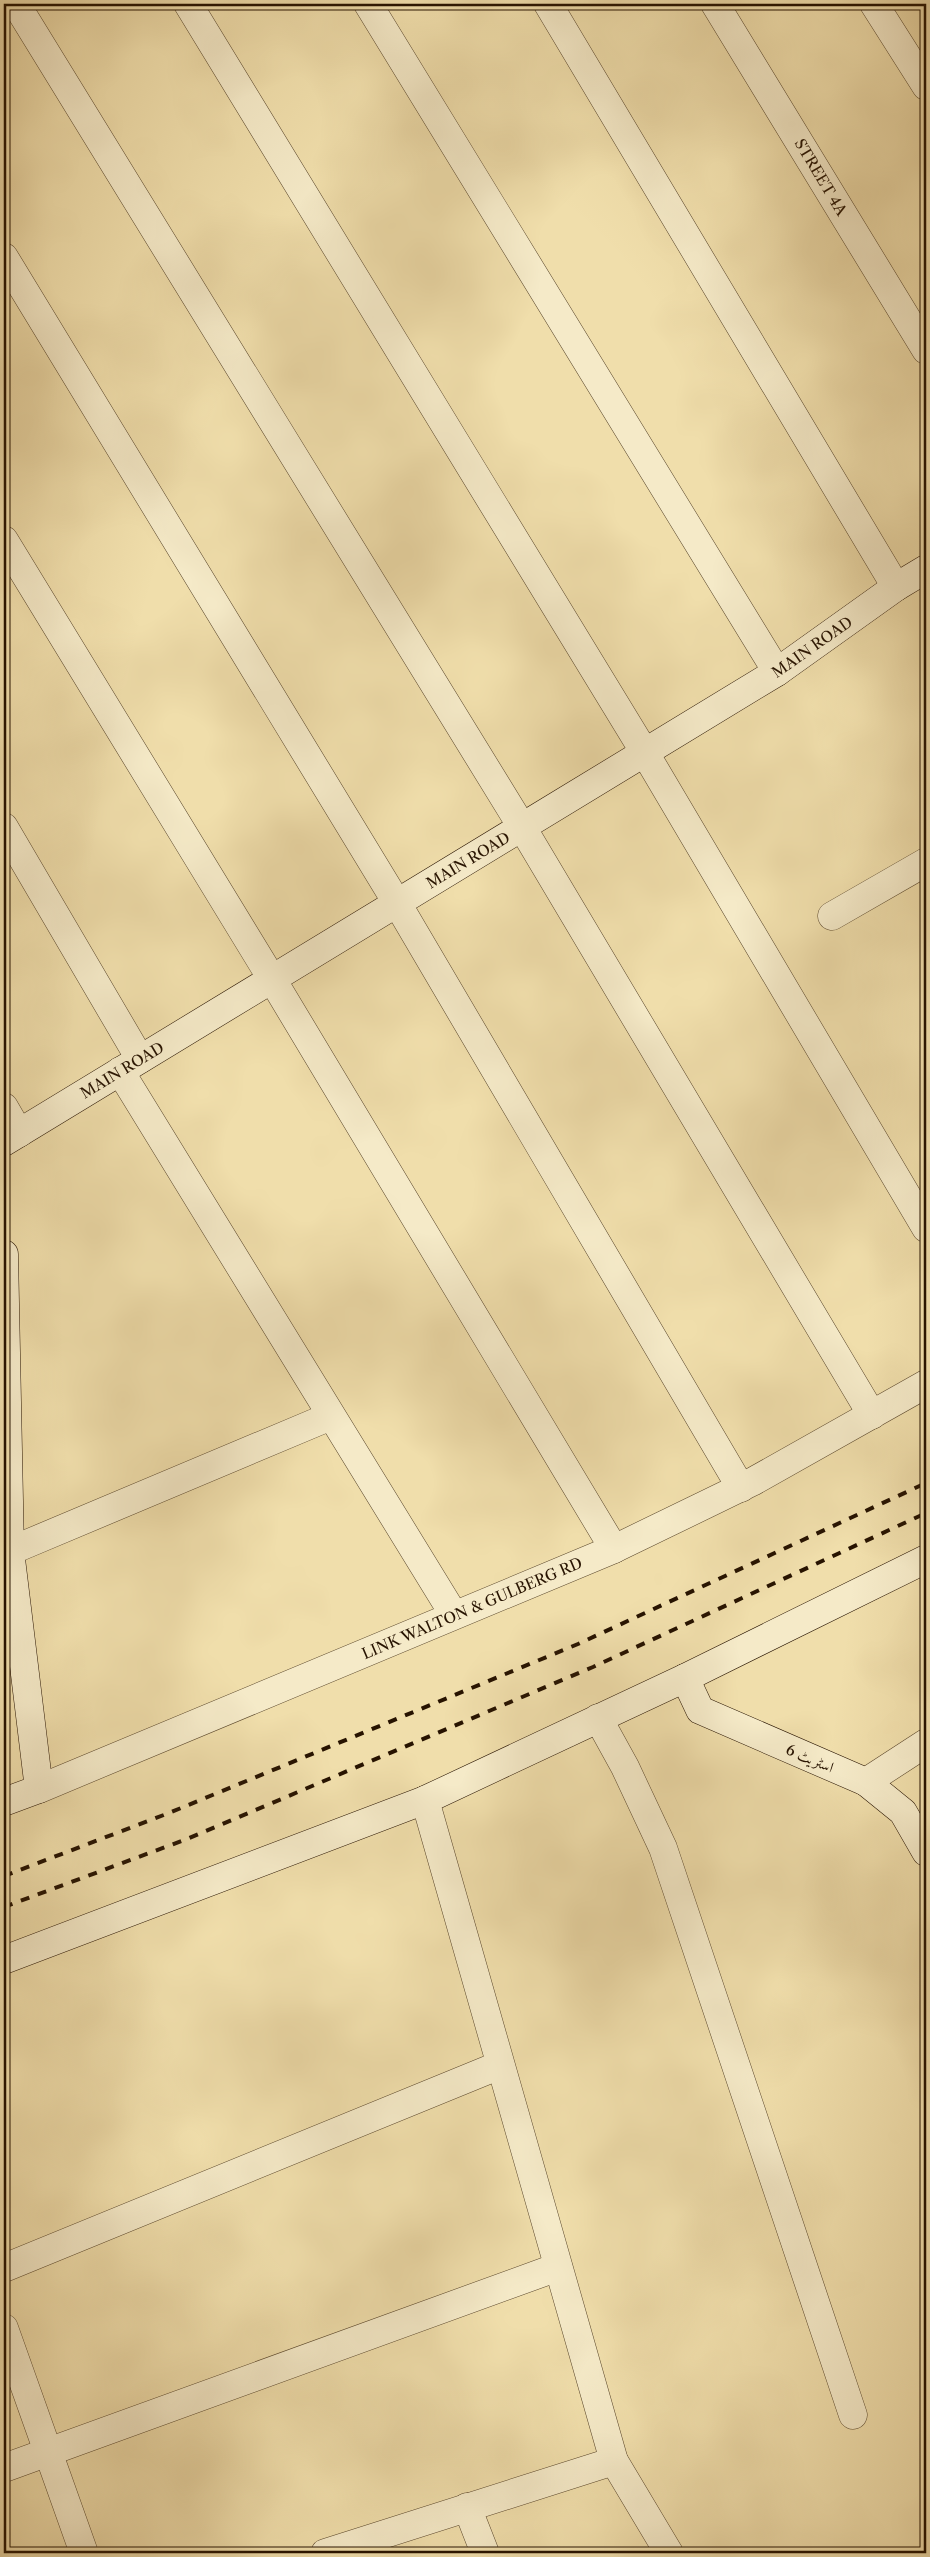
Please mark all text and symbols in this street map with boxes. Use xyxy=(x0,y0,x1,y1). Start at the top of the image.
street label: STREET 4A xyxy=(791,135,852,220)
street label: MAIN ROAD xyxy=(768,612,856,682)
street label: MAIN ROAD xyxy=(423,828,513,892)
street label: MAIN ROAD xyxy=(77,1038,167,1102)
street label: LINK WALTON & GULBERG RD xyxy=(359,1553,585,1663)
street label: اسٹریٹ 6 xyxy=(783,1739,837,1777)

